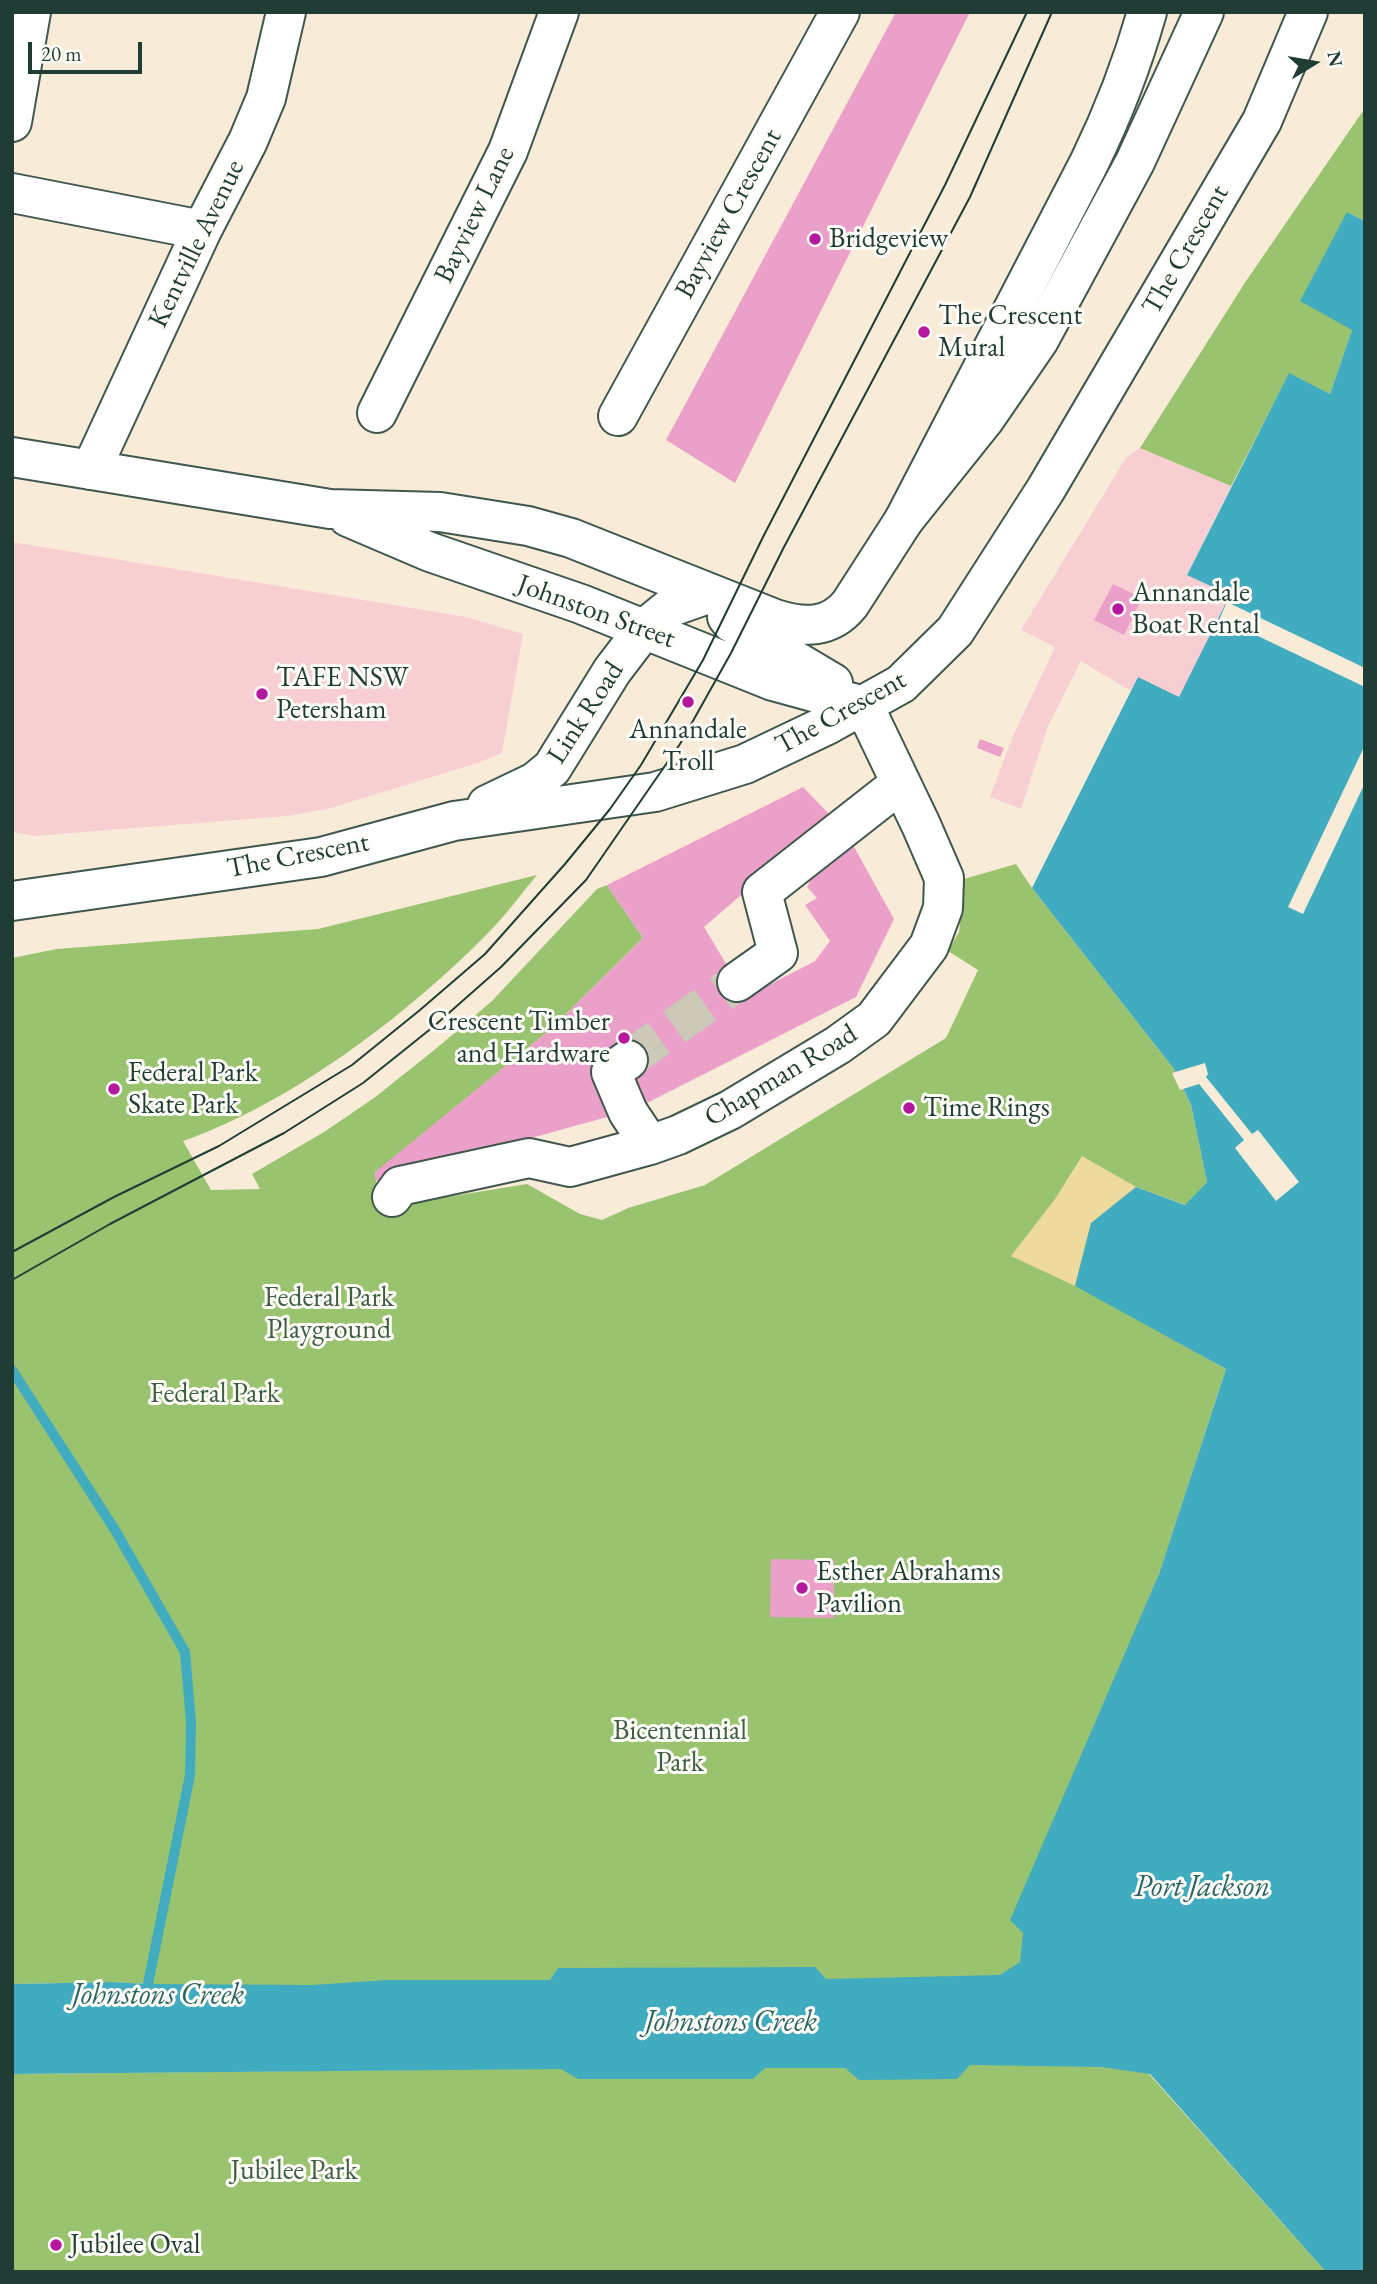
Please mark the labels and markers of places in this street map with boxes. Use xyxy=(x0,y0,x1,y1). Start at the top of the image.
place label: Bridgeview xyxy=(829,222,948,256)
marker: Bridgeview xyxy=(807,231,823,247)
place label: The Crescent Mural xyxy=(938,299,1082,365)
marker: The Crescent Mural xyxy=(916,324,932,340)
place label: Annandale Boat Rental xyxy=(1132,576,1260,642)
marker: Annandale Boat Rental xyxy=(1110,601,1126,617)
place label: TAFE NSW Petersham xyxy=(276,661,408,727)
marker: TAFE NSW Petersham xyxy=(254,686,270,702)
marker: Annandale Troll xyxy=(680,694,696,710)
place label: Annandale Troll xyxy=(629,713,747,779)
place label: Crescent Timber and Hardware xyxy=(428,1005,610,1071)
marker: Crescent Timber and Hardware xyxy=(616,1030,632,1046)
place label: Federal Park Skate Park xyxy=(128,1056,258,1122)
marker: Federal Park Skate Park xyxy=(106,1081,122,1097)
place label: Time Rings xyxy=(923,1091,1050,1125)
marker: Time Rings xyxy=(901,1100,917,1116)
place label: Esther Abrahams Pavilion xyxy=(816,1555,1001,1621)
marker: Esther Abrahams Pavilion xyxy=(794,1580,810,1596)
place label: Jubilee Oval xyxy=(70,2228,201,2262)
marker: Jubilee Oval xyxy=(48,2237,64,2253)

